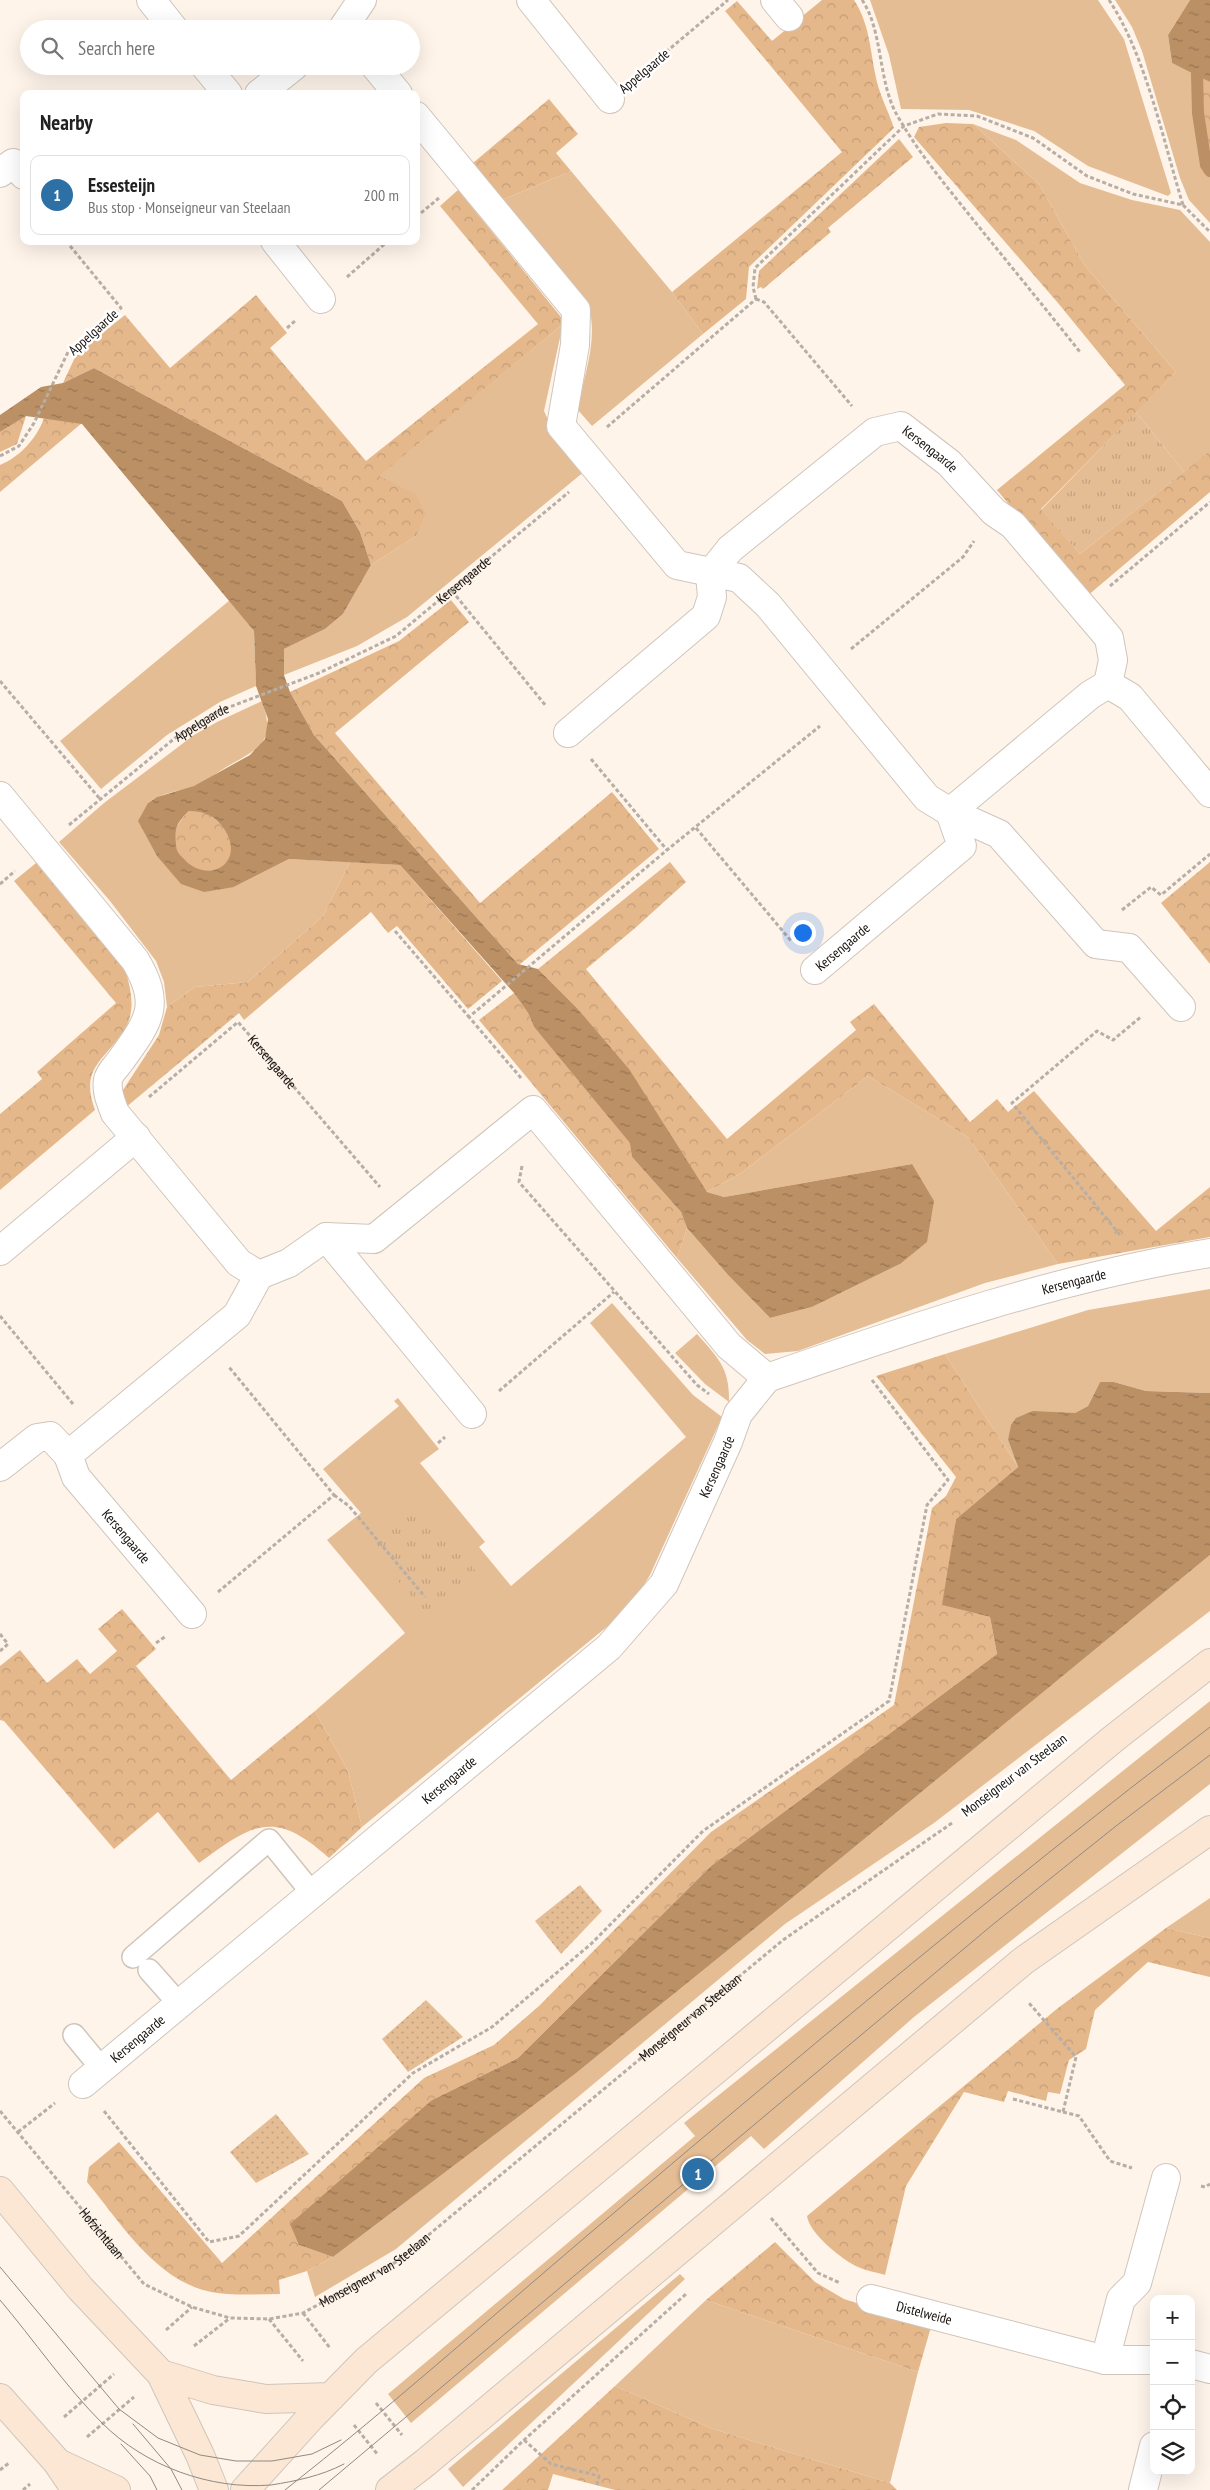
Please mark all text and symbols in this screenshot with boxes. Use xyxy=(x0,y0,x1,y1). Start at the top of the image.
search box xyxy=(20,20,420,75)
icon: search xyxy=(38,34,66,62)
text: Search here xyxy=(78,36,155,60)
street label: Appelgaarde xyxy=(615,44,673,97)
text: Nearby xyxy=(40,109,93,136)
text: Essesteijn xyxy=(88,173,155,197)
text: 1 xyxy=(53,185,61,205)
text: 200 m xyxy=(364,185,399,205)
text: Bus stop · Monseigneur van Steelaan xyxy=(88,197,291,217)
street label: Appelgaarde xyxy=(64,305,122,359)
street label: Kersengaarde xyxy=(899,421,962,476)
street label: Kersengaarde xyxy=(433,552,495,608)
street label: Appelgaarde xyxy=(171,699,231,745)
street label: Kersengaarde xyxy=(812,919,874,975)
your location xyxy=(790,920,816,946)
street label: Kersengaarde xyxy=(244,1031,301,1093)
street label: Kersengaarde xyxy=(1040,1265,1108,1298)
street label: Kersengaarde xyxy=(695,1434,738,1500)
street label: Kersengaarde xyxy=(98,1505,154,1567)
street label: Monseigneur van Steelaan xyxy=(958,1729,1070,1821)
street label: Kersengaarde xyxy=(418,1752,480,1808)
street label: Monseigneur van Steelaan xyxy=(635,1970,745,2065)
street label: Kersengaarde xyxy=(107,2011,169,2067)
pin: 1 xyxy=(682,2155,714,2193)
street label: Hofzichtlaan xyxy=(75,2204,128,2262)
street label: Monseigneur van Steelaan xyxy=(316,2229,434,2311)
map controls xyxy=(1150,2295,1195,2475)
button: + xyxy=(1150,2295,1195,2340)
street label: Distelweide xyxy=(894,2297,954,2329)
button: − xyxy=(1150,2340,1195,2385)
button: locate xyxy=(1150,2385,1195,2430)
button: layers xyxy=(1150,2430,1195,2475)

